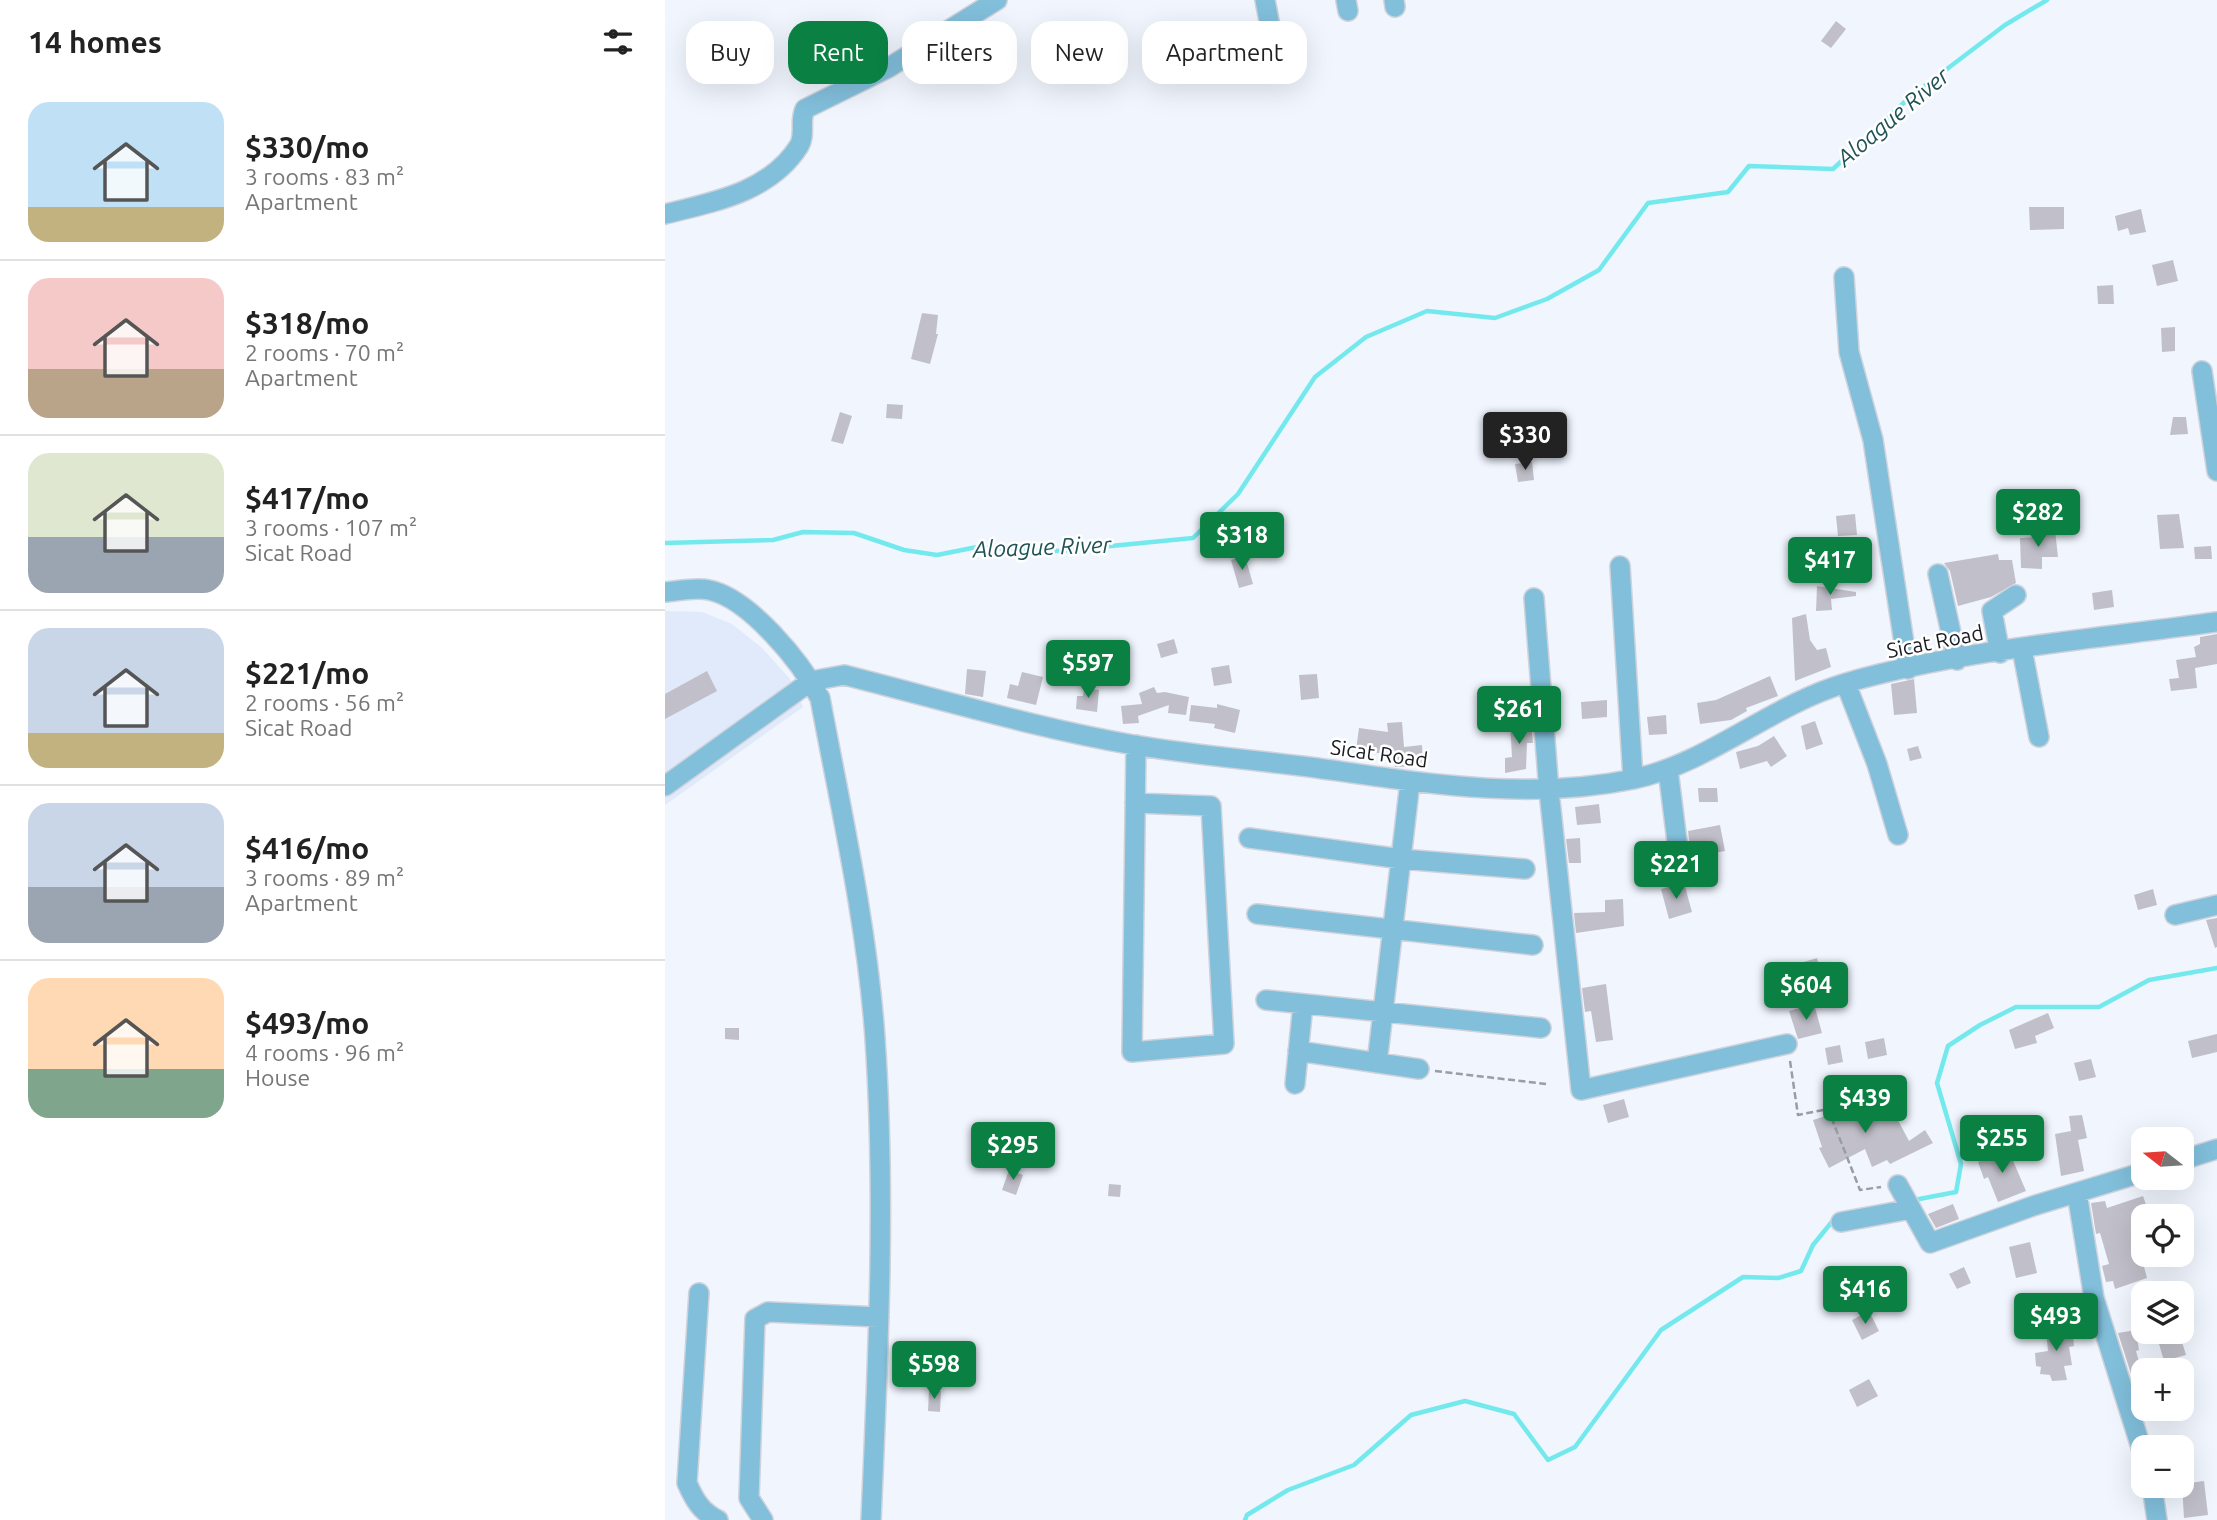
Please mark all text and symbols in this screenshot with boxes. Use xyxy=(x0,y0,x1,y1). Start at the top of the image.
chip: Buy xyxy=(686,21,774,84)
chip: Rent xyxy=(788,21,888,84)
chip: Filters xyxy=(902,21,1017,84)
chip: New xyxy=(1031,21,1128,84)
chip: Apartment xyxy=(1142,21,1307,84)
icon: filters xyxy=(599,23,637,61)
text: 14 homes xyxy=(28,25,162,59)
water label: Aloague River xyxy=(1831,62,1955,171)
icon: home xyxy=(84,130,168,214)
text: $330/mo xyxy=(245,130,369,164)
text: 3 rooms · 83 m² xyxy=(245,164,404,189)
text: Apartment xyxy=(245,189,358,214)
icon: home xyxy=(84,306,168,390)
text: $318/mo xyxy=(245,306,369,340)
text: 2 rooms · 70 m² xyxy=(245,340,404,365)
text: Apartment xyxy=(245,365,358,390)
pin: $330 xyxy=(1484,412,1566,472)
text: $330 xyxy=(1499,422,1551,447)
icon: home xyxy=(84,481,168,565)
text: $417/mo xyxy=(245,481,369,515)
pin: $282 xyxy=(1997,490,2079,549)
text: $282 xyxy=(2012,499,2064,524)
pin: $318 xyxy=(1201,512,1283,572)
text: 3 rooms · 107 m² xyxy=(245,515,417,540)
text: $318 xyxy=(1216,522,1268,547)
water label: Aloague River xyxy=(971,532,1113,561)
pin: $417 xyxy=(1789,538,1871,597)
text: Sicat Road xyxy=(245,540,352,565)
text: $417 xyxy=(1804,547,1856,572)
street label: Sicat Road xyxy=(1884,620,1985,662)
pin: $597 xyxy=(1047,640,1129,700)
text: $597 xyxy=(1062,650,1114,675)
icon: home xyxy=(84,656,168,740)
text: $221/mo xyxy=(245,656,369,690)
pin: $261 xyxy=(1478,686,1560,746)
text: 2 rooms · 56 m² xyxy=(245,690,404,715)
text: $261 xyxy=(1493,696,1545,721)
text: Sicat Road xyxy=(245,715,352,740)
street label: Sicat Road xyxy=(1329,734,1429,772)
icon: home xyxy=(84,831,168,915)
text: $416/mo xyxy=(245,831,369,865)
pin: $221 xyxy=(1635,842,1717,901)
text: $221 xyxy=(1650,851,1702,876)
text: 3 rooms · 89 m² xyxy=(245,865,404,890)
text: Apartment xyxy=(245,890,358,915)
pin: $604 xyxy=(1765,962,1847,1022)
text: $604 xyxy=(1780,972,1832,997)
icon: home xyxy=(84,1006,168,1090)
text: $493/mo xyxy=(245,1006,369,1040)
text: 4 rooms · 96 m² xyxy=(245,1040,404,1065)
text: House xyxy=(245,1065,310,1090)
pin: $439 xyxy=(1824,1076,1906,1135)
text: $439 xyxy=(1839,1085,1891,1110)
pin: $255 xyxy=(1961,1116,2043,1175)
pin: $295 xyxy=(972,1122,1054,1182)
text: $255 xyxy=(1976,1125,2028,1150)
north arrow xyxy=(2131,1127,2195,1190)
map controls xyxy=(2131,1127,2194,1498)
text: $295 xyxy=(987,1132,1039,1157)
button: locate xyxy=(2131,1204,2194,1267)
pin: $416 xyxy=(1824,1266,1906,1326)
text: $416 xyxy=(1839,1276,1891,1301)
button: layers xyxy=(2131,1281,2194,1344)
pin: $493 xyxy=(2015,1294,2097,1353)
text: $493 xyxy=(2030,1303,2082,1328)
pin: $598 xyxy=(893,1342,975,1401)
text: $598 xyxy=(908,1351,960,1376)
button: + xyxy=(2131,1358,2194,1421)
button: − xyxy=(2131,1435,2194,1498)

